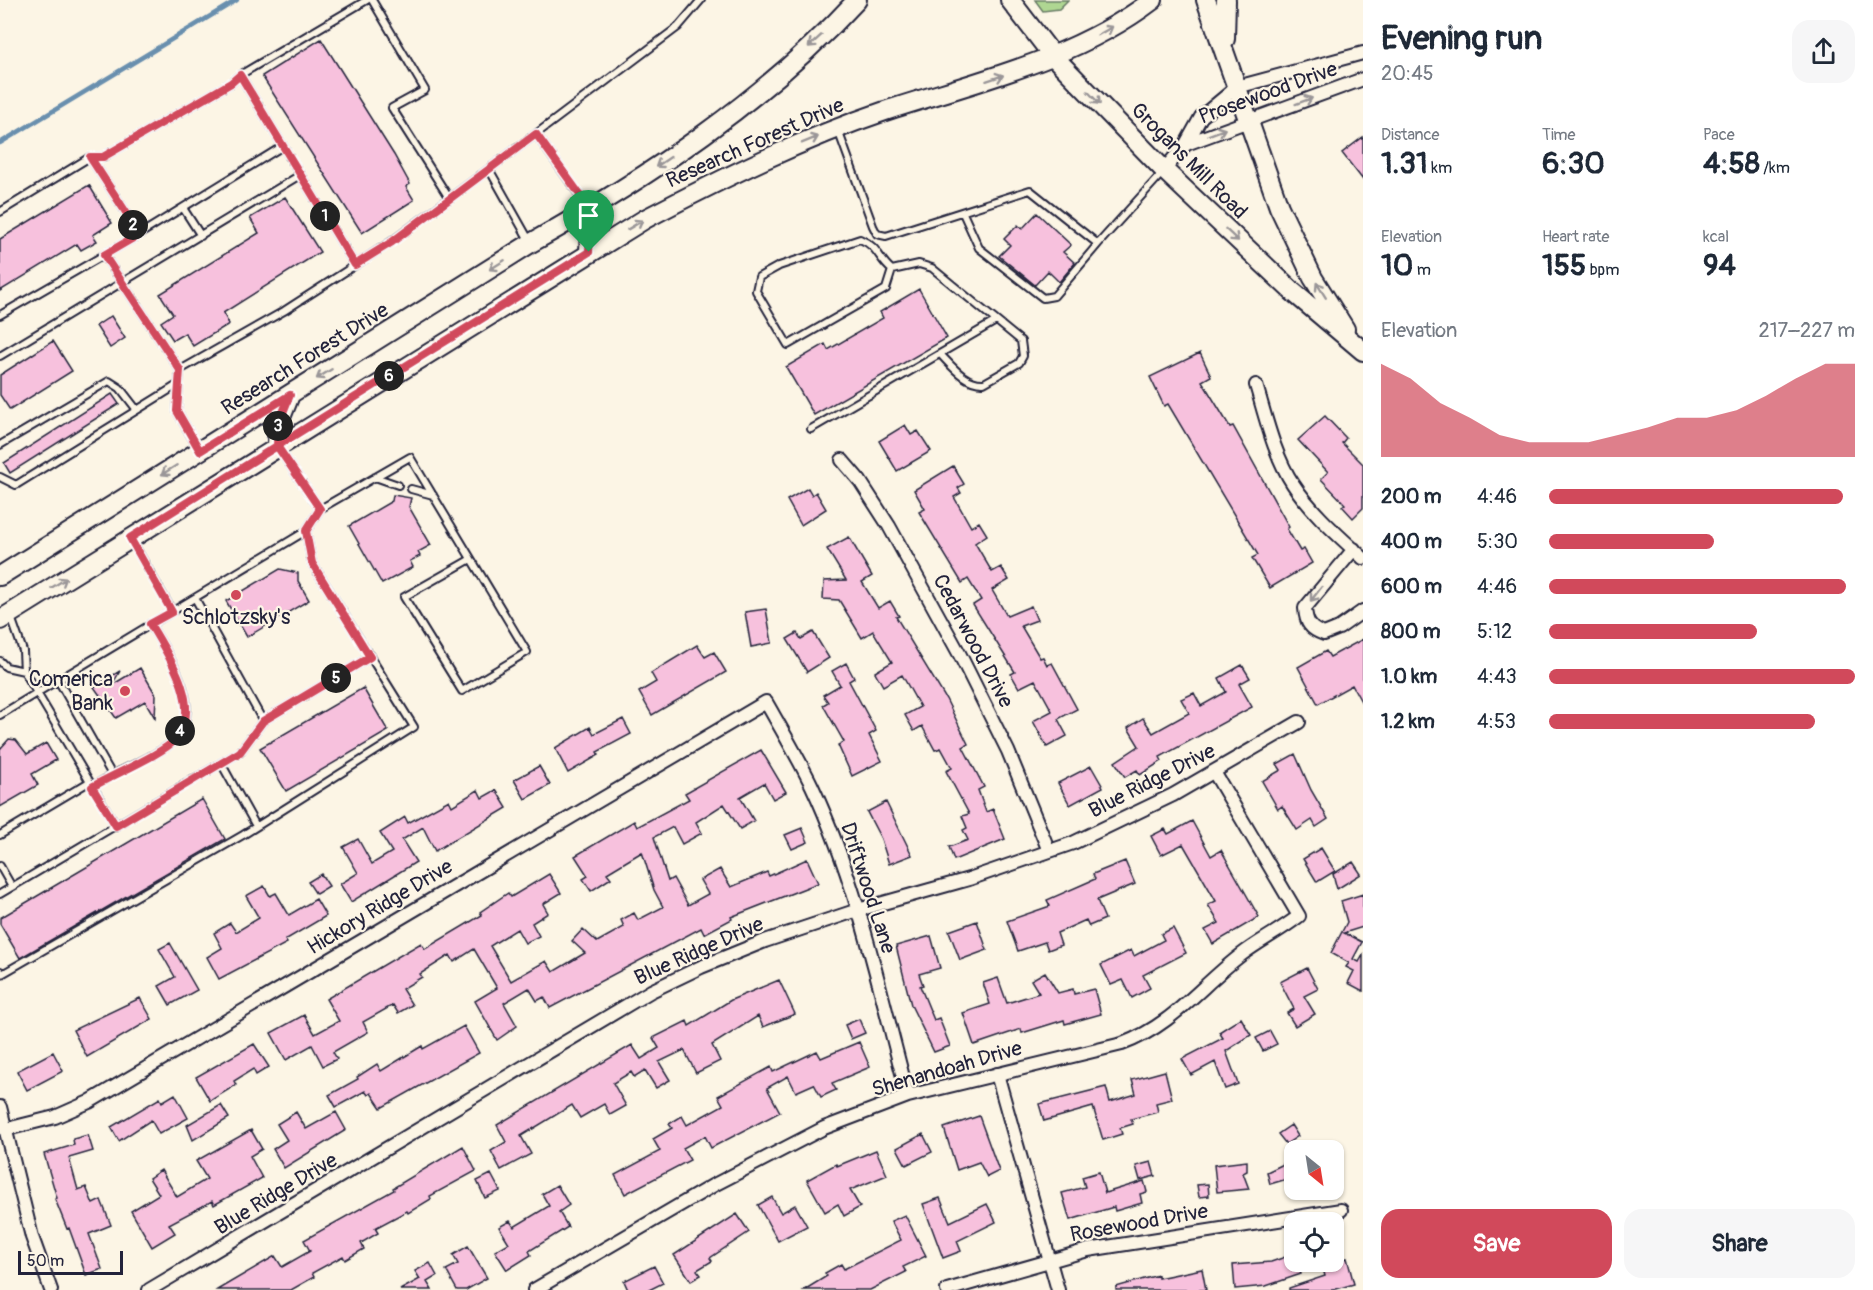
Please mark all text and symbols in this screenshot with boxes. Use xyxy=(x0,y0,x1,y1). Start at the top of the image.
text: Evening run xyxy=(1381,18,1542,59)
button: share xyxy=(1792,20,1855,83)
one-way arrow xyxy=(1096,24,1113,36)
one-way arrow xyxy=(808,34,823,48)
street label: Prosewood Drive xyxy=(1195,55,1342,131)
text: 20:45 xyxy=(1381,61,1434,86)
one-way arrow xyxy=(985,71,1004,82)
one-way arrow xyxy=(1087,90,1101,105)
street label: Research Forest Drive xyxy=(662,91,849,194)
one-way arrow xyxy=(1294,95,1313,106)
street label: Grogans Mill Road xyxy=(1125,97,1253,225)
text: Distance xyxy=(1381,125,1440,145)
text: Time xyxy=(1542,125,1575,145)
text: Pace xyxy=(1703,125,1735,145)
one-way arrow xyxy=(1208,126,1226,137)
one-way arrow xyxy=(801,134,819,145)
text: 1.31 xyxy=(1381,145,1428,182)
text: 6:30 xyxy=(1542,145,1605,182)
text: 4:58 xyxy=(1703,145,1760,182)
one-way arrow xyxy=(655,156,672,168)
text: km xyxy=(1428,158,1452,178)
text: /km xyxy=(1760,158,1790,178)
pin xyxy=(563,190,614,252)
icon: arrive xyxy=(572,199,605,232)
pin: 1 xyxy=(310,201,340,231)
text: 1 xyxy=(322,206,328,226)
pin: 2 xyxy=(118,210,148,240)
text: 2 xyxy=(129,215,137,235)
one-way arrow xyxy=(626,219,643,231)
text: Elevation xyxy=(1381,227,1442,247)
text: Heart rate xyxy=(1542,227,1609,247)
text: kcal xyxy=(1703,227,1729,247)
one-way arrow xyxy=(1224,228,1239,243)
text: 10 xyxy=(1381,247,1413,284)
text: 155 xyxy=(1542,247,1586,284)
text: 94 xyxy=(1703,247,1736,284)
one-way arrow xyxy=(489,259,506,271)
text: m xyxy=(1413,260,1431,280)
text: bpm xyxy=(1586,260,1619,280)
one-way arrow xyxy=(1315,282,1327,299)
street label: Research Forest Drive xyxy=(216,296,394,421)
text: Elevation xyxy=(1381,318,1457,343)
text: 217–227 m xyxy=(1759,318,1855,343)
pin: 6 xyxy=(374,361,404,391)
text: 6 xyxy=(384,366,394,386)
one-way arrow xyxy=(316,368,333,380)
pin: 3 xyxy=(263,411,293,441)
text: 3 xyxy=(274,416,282,436)
one-way arrow xyxy=(161,465,178,477)
text: 200 m xyxy=(1381,484,1442,509)
text: 4:46 xyxy=(1477,484,1517,509)
text: 400 m xyxy=(1381,529,1442,554)
text: 5:30 xyxy=(1477,529,1518,554)
street label: Cedarwood Drive xyxy=(927,570,1020,713)
text: 600 m xyxy=(1381,574,1442,599)
text: 4:46 xyxy=(1477,574,1517,599)
one-way arrow xyxy=(50,576,67,588)
one-way arrow xyxy=(1309,586,1322,602)
marker: Schlotzsky's xyxy=(229,588,243,602)
place label: Schlotzsky's xyxy=(182,604,291,631)
text: 800 m xyxy=(1381,619,1441,644)
text: 5:12 xyxy=(1477,619,1512,644)
pin: 5 xyxy=(321,663,351,693)
text: 1.0 km xyxy=(1381,664,1437,689)
text: 4:43 xyxy=(1477,664,1517,689)
place label: Comerica Bank xyxy=(29,666,113,717)
text: 5 xyxy=(332,668,340,688)
marker: Comerica Bank xyxy=(118,684,132,698)
text: 1.2 km xyxy=(1381,709,1435,734)
text: 4:53 xyxy=(1477,709,1516,734)
pin: 4 xyxy=(165,716,195,746)
text: 4 xyxy=(175,721,185,741)
street label: Blue Ridge Drive xyxy=(1084,737,1220,825)
street label: Driftwood Lane xyxy=(834,819,902,958)
street label: Hickory Ridge Drive xyxy=(302,853,458,961)
street label: Blue Ridge Drive xyxy=(630,910,768,992)
street label: Shenandoah Drive xyxy=(869,1034,1026,1103)
north arrow xyxy=(1284,1140,1344,1200)
map controls xyxy=(1284,1140,1344,1272)
street label: Blue Ridge Drive xyxy=(210,1146,343,1241)
street label: Rosewood Drive xyxy=(1068,1197,1211,1248)
button: Save xyxy=(1381,1209,1612,1278)
button: Share xyxy=(1624,1209,1855,1278)
button: locate xyxy=(1284,1212,1344,1272)
scale bar xyxy=(18,1248,123,1276)
text: 50 m xyxy=(27,1251,64,1271)

